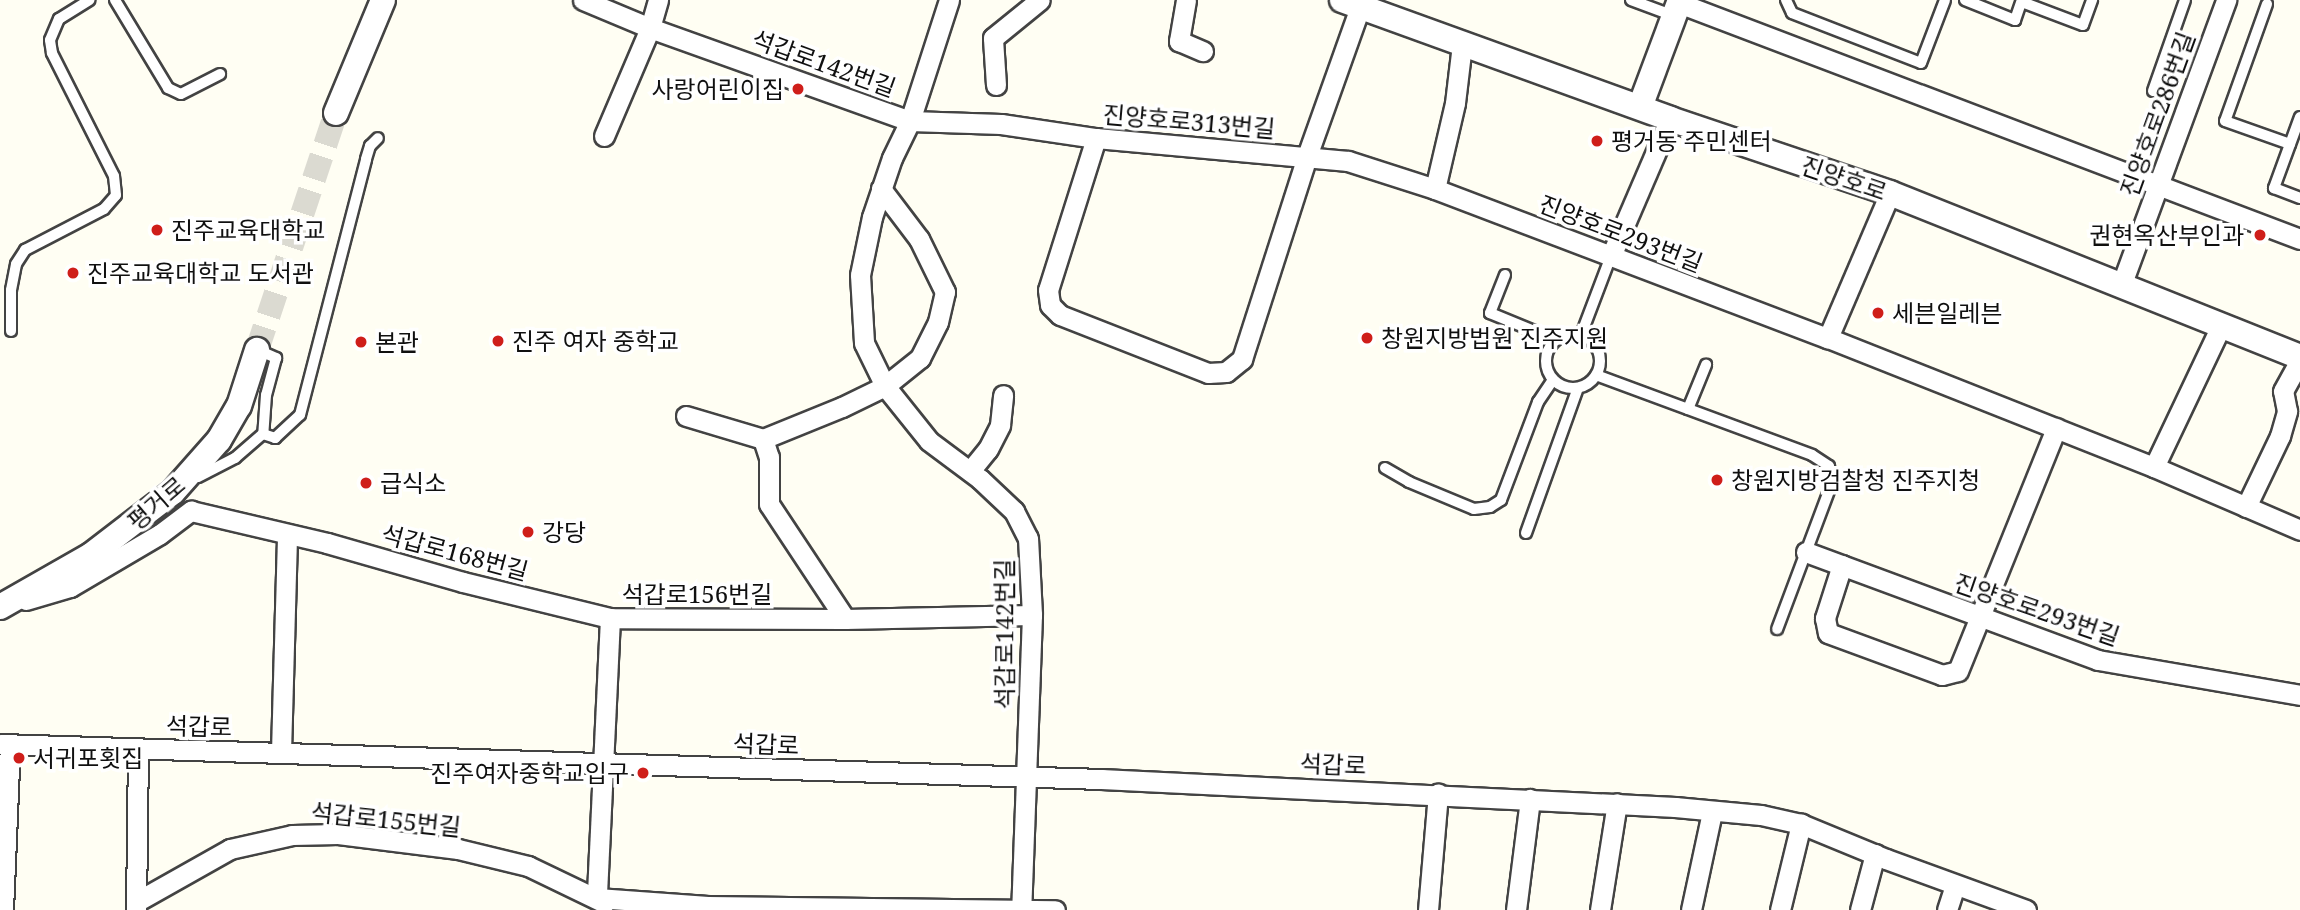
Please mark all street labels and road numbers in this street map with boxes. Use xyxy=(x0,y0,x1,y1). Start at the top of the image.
street label: 석갑로142번길 xyxy=(748,24,900,102)
street label: 진양호로286번길 xyxy=(2114,28,2200,200)
street label: 진양호로313번길 xyxy=(1102,99,1276,143)
street label: 진양호로 xyxy=(1798,150,1890,206)
street label: 진양호로293번길 xyxy=(1535,189,1707,277)
street label: 평거로 xyxy=(122,470,190,536)
street label: 석갑로168번길 xyxy=(379,519,531,585)
street label: 석갑로142번길 xyxy=(990,559,1018,709)
street label: 진양호로293번길 xyxy=(1951,567,2123,651)
street label: 석갑로156번길 xyxy=(622,580,772,608)
street label: 석갑로 xyxy=(166,711,232,741)
street label: 석갑로 xyxy=(732,728,800,760)
street label: 석갑로 xyxy=(1299,748,1367,780)
street label: 석갑로155번길 xyxy=(310,797,462,841)

